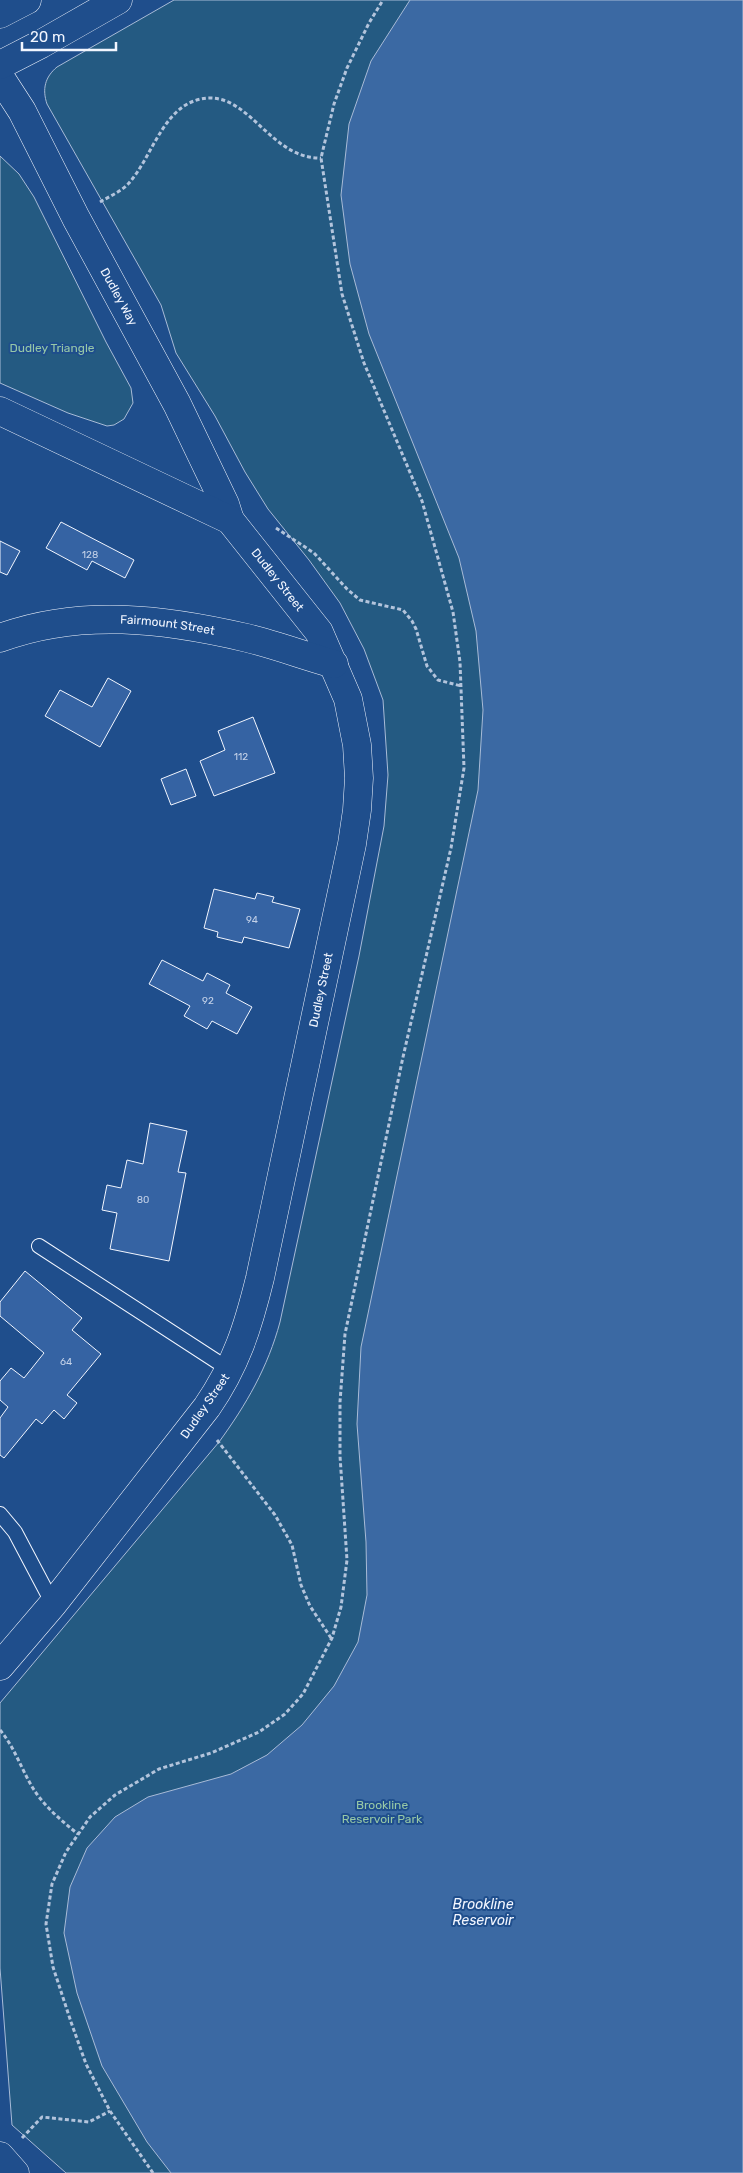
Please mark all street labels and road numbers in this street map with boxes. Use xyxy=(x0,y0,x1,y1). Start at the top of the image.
street label: Dudley Way xyxy=(97,265,140,328)
street label: Dudley Street xyxy=(248,546,307,614)
street label: Fairmount Street xyxy=(120,613,216,638)
street label: Dudley Street xyxy=(306,951,336,1029)
street label: Dudley Street xyxy=(177,1371,233,1441)

